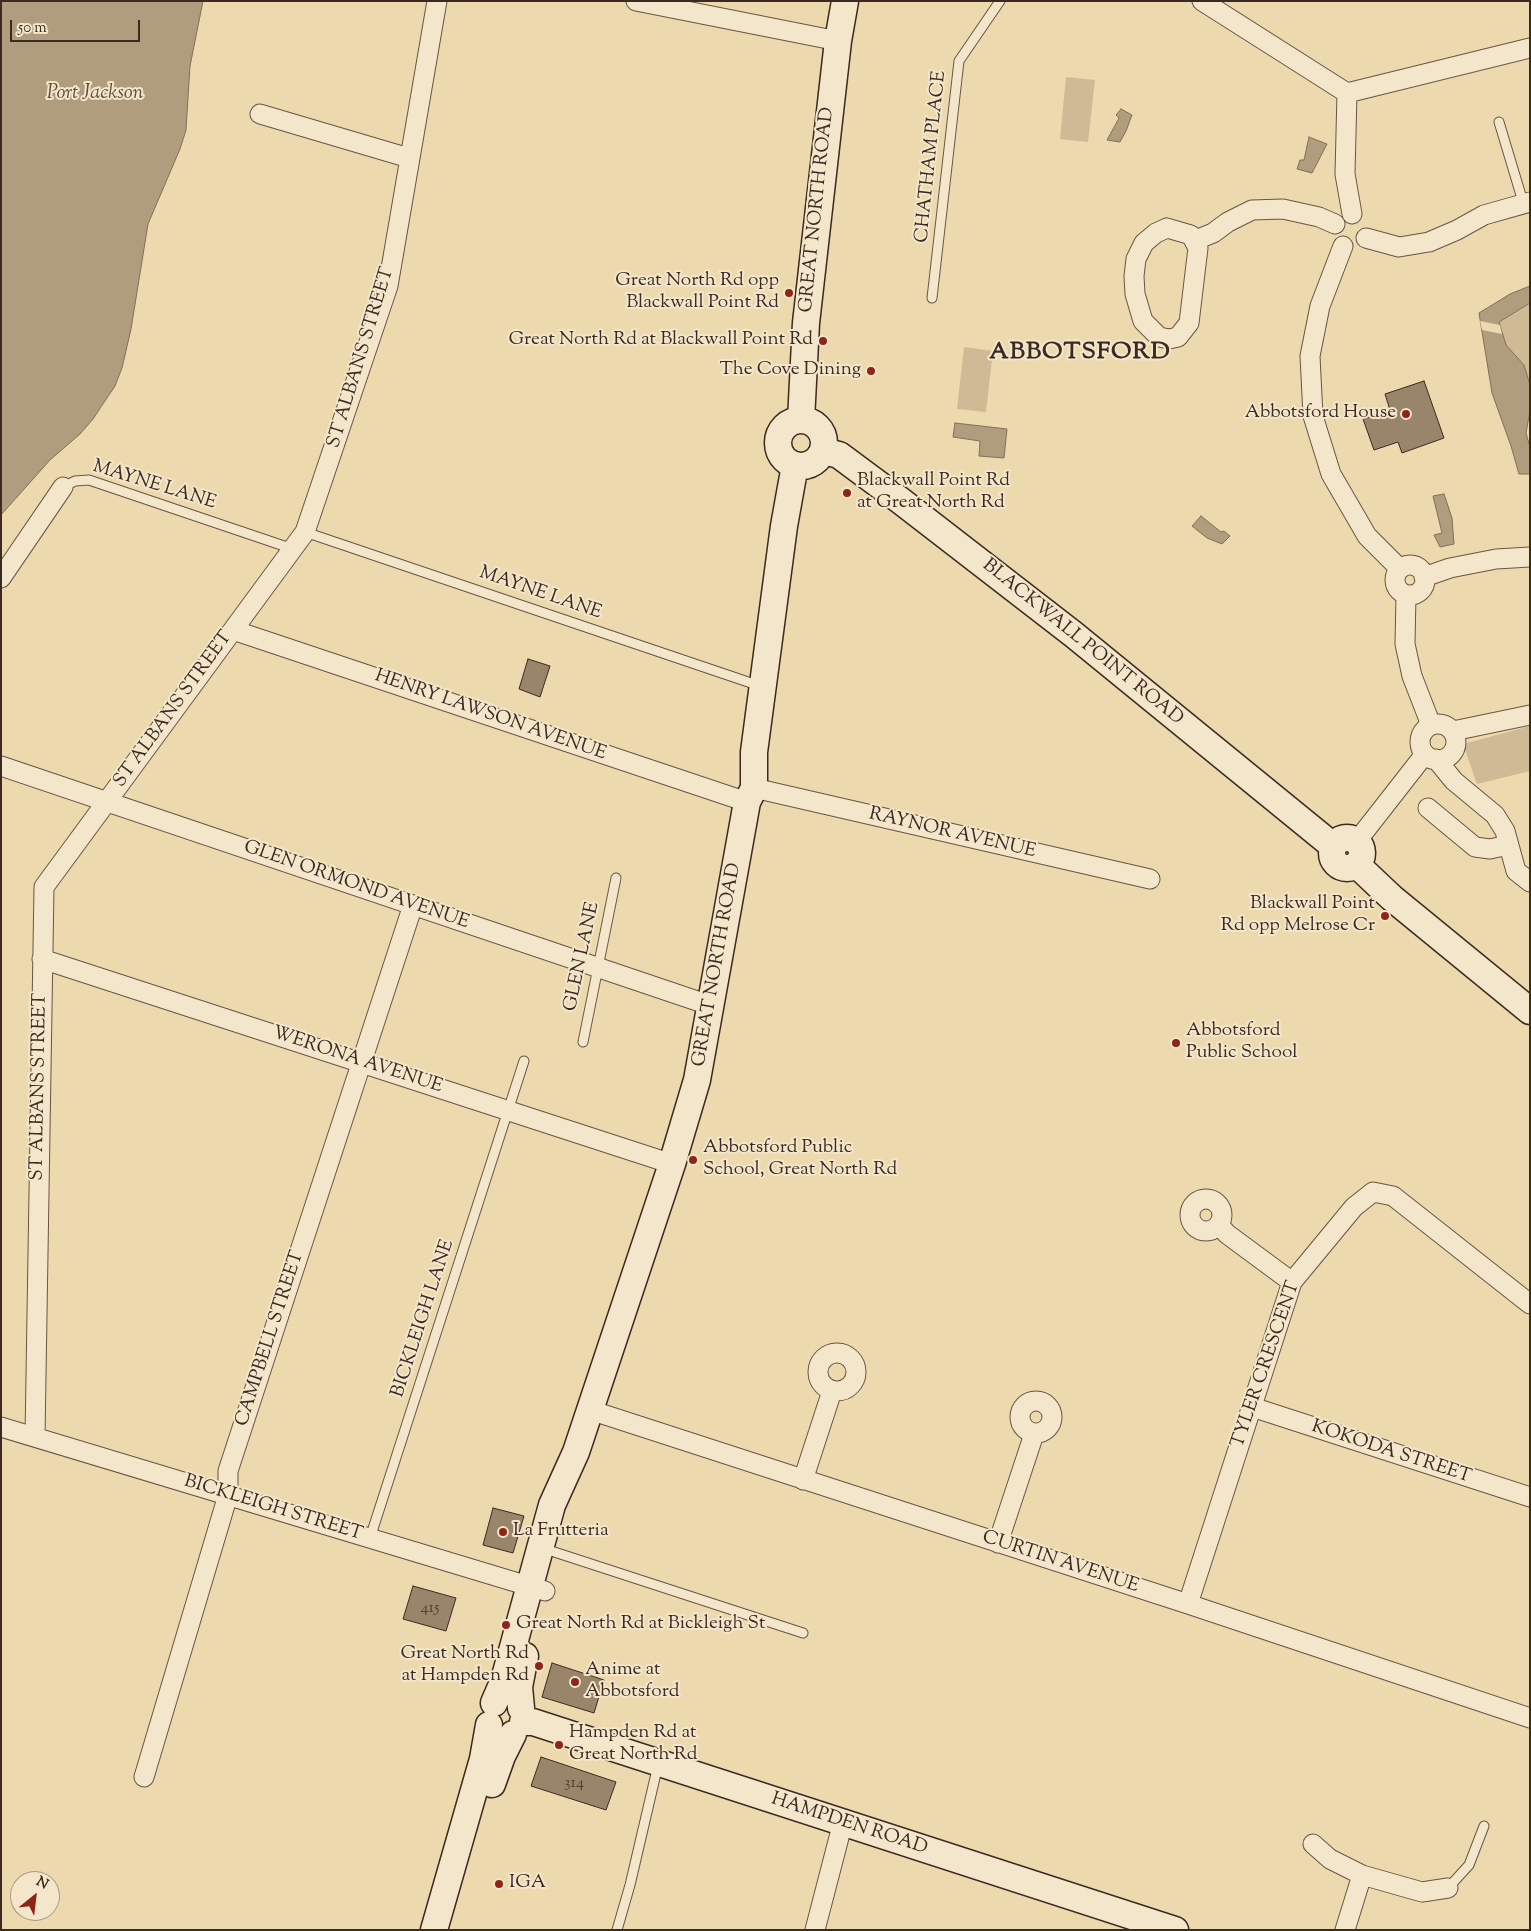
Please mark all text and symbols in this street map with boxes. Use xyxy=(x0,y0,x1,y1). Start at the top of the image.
scale bar xyxy=(12,10,142,42)
text: 50 m xyxy=(18,18,47,39)
street label: CHATHAM PLACE xyxy=(912,70,952,244)
water label: Port Jackson xyxy=(47,83,143,107)
street label: GREAT NORTH ROAD xyxy=(796,106,840,314)
street label: ST ALBANS STREET xyxy=(324,265,400,451)
place label: Great North Rd opp Blackwall Point Rd xyxy=(615,271,779,315)
marker: Great North Rd opp Blackwall Point Rd xyxy=(783,287,795,299)
place label: Great North Rd at Blackwall Point Rd xyxy=(508,330,813,352)
marker: Great North Rd at Blackwall Point Rd xyxy=(817,335,829,347)
district label: ABBOTSFORD xyxy=(988,340,1172,368)
place label: The Cove Dining xyxy=(719,360,861,382)
marker: The Cove Dining xyxy=(865,365,877,377)
place label: Abbotsford House xyxy=(1245,403,1396,425)
marker: Abbotsford House xyxy=(1400,408,1412,420)
street label: MAYNE LANE xyxy=(90,456,218,516)
place label: Blackwall Point Rd at Great North Rd xyxy=(857,471,1010,515)
marker: Blackwall Point Rd at Great North Rd xyxy=(841,487,853,499)
street label: BLACKWALL POINT ROAD xyxy=(977,555,1187,731)
street label: MAYNE LANE xyxy=(476,562,604,626)
street label: ST ALBANS STREET xyxy=(110,627,238,793)
street label: HENRY LAWSON AVENUE xyxy=(371,666,609,766)
street label: RAYNOR AVENUE xyxy=(866,804,1038,864)
street label: GLEN ORMOND AVENUE xyxy=(240,837,472,935)
street label: GREAT NORTH ROAD xyxy=(689,861,747,1069)
place label: Blackwall Point Rd opp Melrose Cr xyxy=(1221,894,1375,938)
street label: GLEN LANE xyxy=(560,900,606,1014)
marker: Blackwall Point Rd opp Melrose Cr xyxy=(1379,910,1391,922)
street label: ST ALBANS STREET xyxy=(27,993,53,1181)
place label: Abbotsford Public School xyxy=(1186,1021,1298,1065)
street label: WERONA AVENUE xyxy=(269,1023,445,1099)
marker: Abbotsford Public School xyxy=(1170,1037,1182,1049)
place label: Abbotsford Public School, Great North Rd xyxy=(703,1138,897,1182)
marker: Abbotsford Public School, Great North Rd xyxy=(687,1154,699,1166)
street label: BICKLEIGH LANE xyxy=(388,1237,460,1401)
street label: CAMPBELL STREET xyxy=(232,1248,310,1430)
street label: TYLER CRESCENT xyxy=(1228,1279,1306,1451)
street label: KOKODA STREET xyxy=(1308,1416,1474,1490)
street label: BICKLEIGH STREET xyxy=(181,1471,365,1547)
place label: La Frutteria xyxy=(513,1521,609,1543)
marker: La Frutteria xyxy=(497,1526,509,1538)
street label: CURTIN AVENUE xyxy=(979,1527,1141,1599)
house number: 415 xyxy=(421,1599,439,1619)
place label: Great North Rd at Bickleigh St xyxy=(516,1614,765,1636)
marker: Great North Rd at Bickleigh St xyxy=(500,1619,512,1631)
place label: Great North Rd at Hampden Rd xyxy=(400,1644,529,1688)
marker: Great North Rd at Hampden Rd xyxy=(533,1660,545,1672)
place label: Anime at Abbotsford xyxy=(585,1660,680,1704)
marker: Anime at Abbotsford xyxy=(569,1676,581,1688)
place label: Hampden Rd at Great North Rd xyxy=(569,1723,698,1767)
marker: Hampden Rd at Great North Rd xyxy=(553,1739,565,1751)
house number: 314 xyxy=(564,1774,584,1794)
street label: HAMPDEN ROAD xyxy=(768,1789,930,1861)
north arrow xyxy=(10,1871,60,1921)
text: N xyxy=(32,1872,52,1895)
place label: IGA xyxy=(509,1873,546,1895)
marker: IGA xyxy=(493,1878,505,1890)

